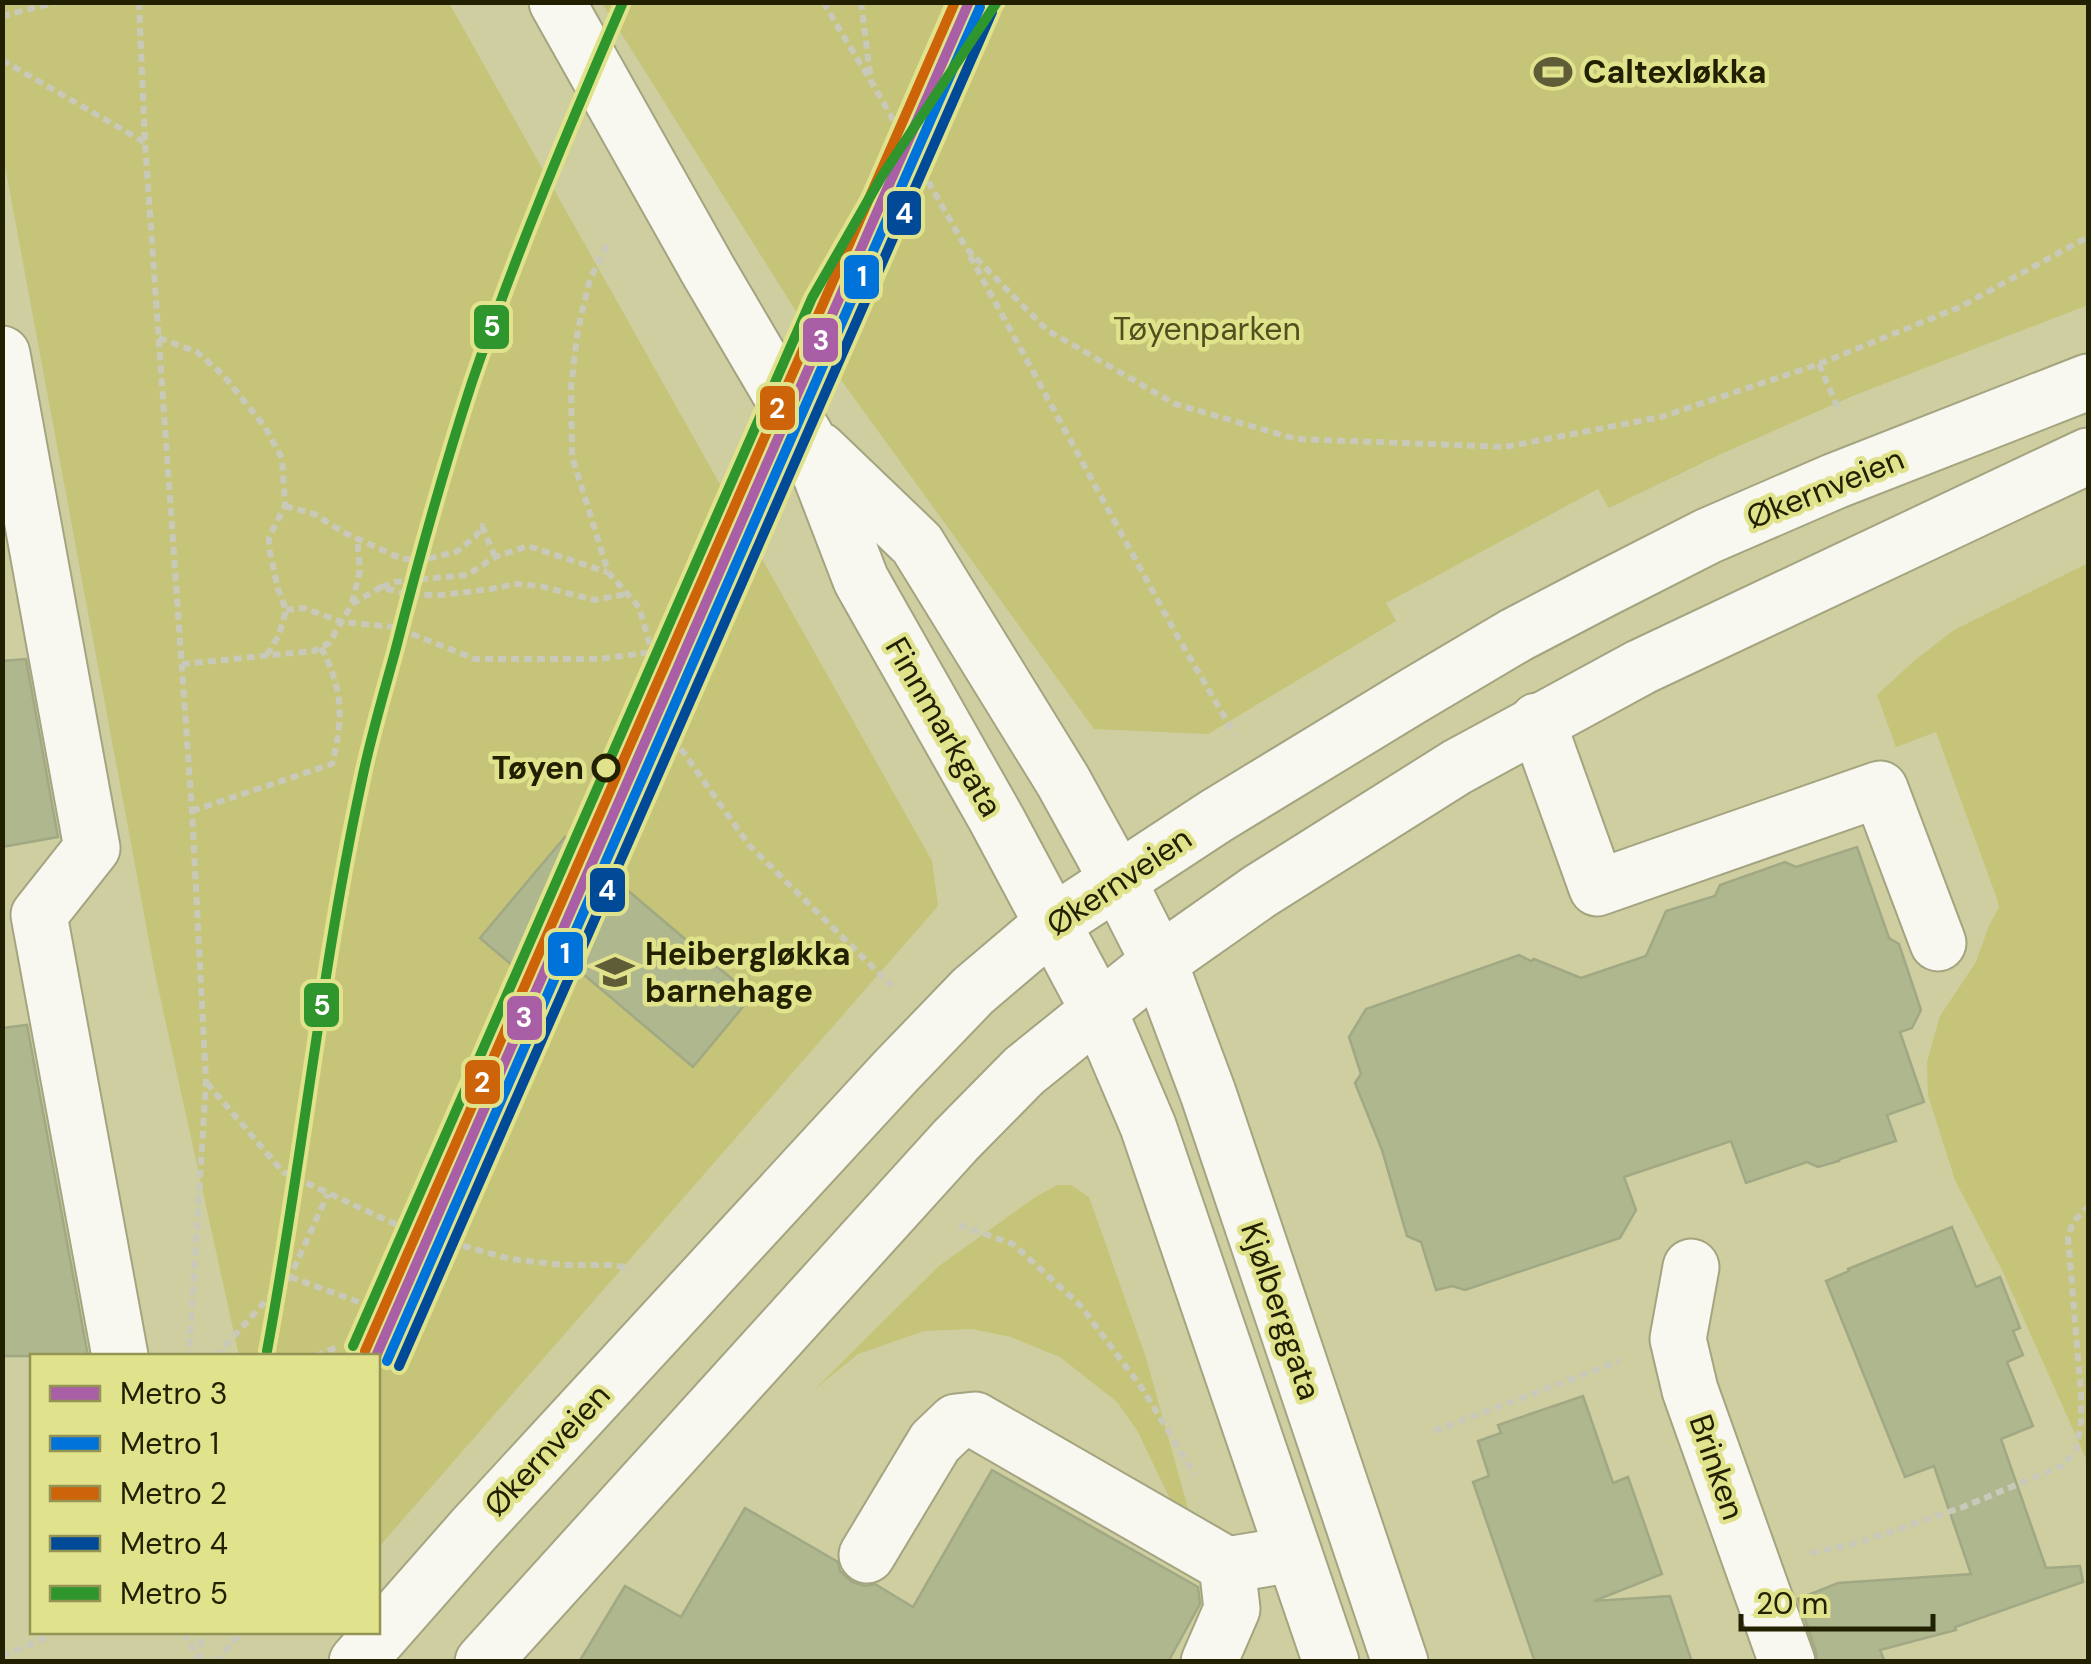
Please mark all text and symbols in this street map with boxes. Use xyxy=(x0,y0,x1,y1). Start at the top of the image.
sports icon: Caltexløkka xyxy=(1532,51,1574,93)
place label: Caltexløkka xyxy=(1583,51,1766,93)
line badge: 4 xyxy=(885,189,923,237)
text: 4 xyxy=(895,195,913,232)
line badge: 1 xyxy=(842,253,881,301)
text: 1 xyxy=(857,258,867,295)
line badge: 5 xyxy=(472,303,511,351)
text: 5 xyxy=(483,308,501,345)
park label: Tøyenparken xyxy=(1113,308,1301,350)
line badge: 3 xyxy=(801,316,840,364)
text: 3 xyxy=(813,322,829,359)
line badge: 2 xyxy=(758,384,797,432)
text: 2 xyxy=(769,390,785,427)
street label: Økernveien xyxy=(1740,437,1910,539)
street label: Finnmarkgata xyxy=(876,630,1012,824)
place label: Tøyen xyxy=(492,747,584,789)
marker: Tøyen xyxy=(593,755,619,781)
street label: Økernveien xyxy=(1038,817,1200,945)
line badge: 4 xyxy=(588,866,627,914)
text: 4 xyxy=(598,872,616,909)
line badge: 1 xyxy=(546,930,585,978)
place label: Heibergløkka barnehage xyxy=(645,933,851,1012)
text: 1 xyxy=(560,935,570,972)
school or university icon: Heibergløkka barnehage xyxy=(594,951,636,993)
line badge: 5 xyxy=(302,981,341,1029)
text: 5 xyxy=(313,987,331,1024)
line badge: 3 xyxy=(505,994,544,1042)
text: 3 xyxy=(516,999,532,1036)
line badge: 2 xyxy=(463,1058,502,1106)
text: 2 xyxy=(474,1064,490,1101)
street label: Kjølberggata xyxy=(1231,1217,1331,1405)
legend xyxy=(30,1354,380,1634)
text: Metro 3 xyxy=(120,1374,228,1413)
street label: Økernveien xyxy=(475,1375,619,1525)
street label: Brinken xyxy=(1679,1409,1755,1525)
text: Metro 1 xyxy=(120,1424,219,1463)
text: Metro 2 xyxy=(120,1474,227,1513)
text: Metro 4 xyxy=(120,1524,228,1563)
scale bar xyxy=(1741,1569,1934,1631)
text: Metro 5 xyxy=(120,1574,228,1613)
text: 20 m xyxy=(1756,1584,1828,1623)

